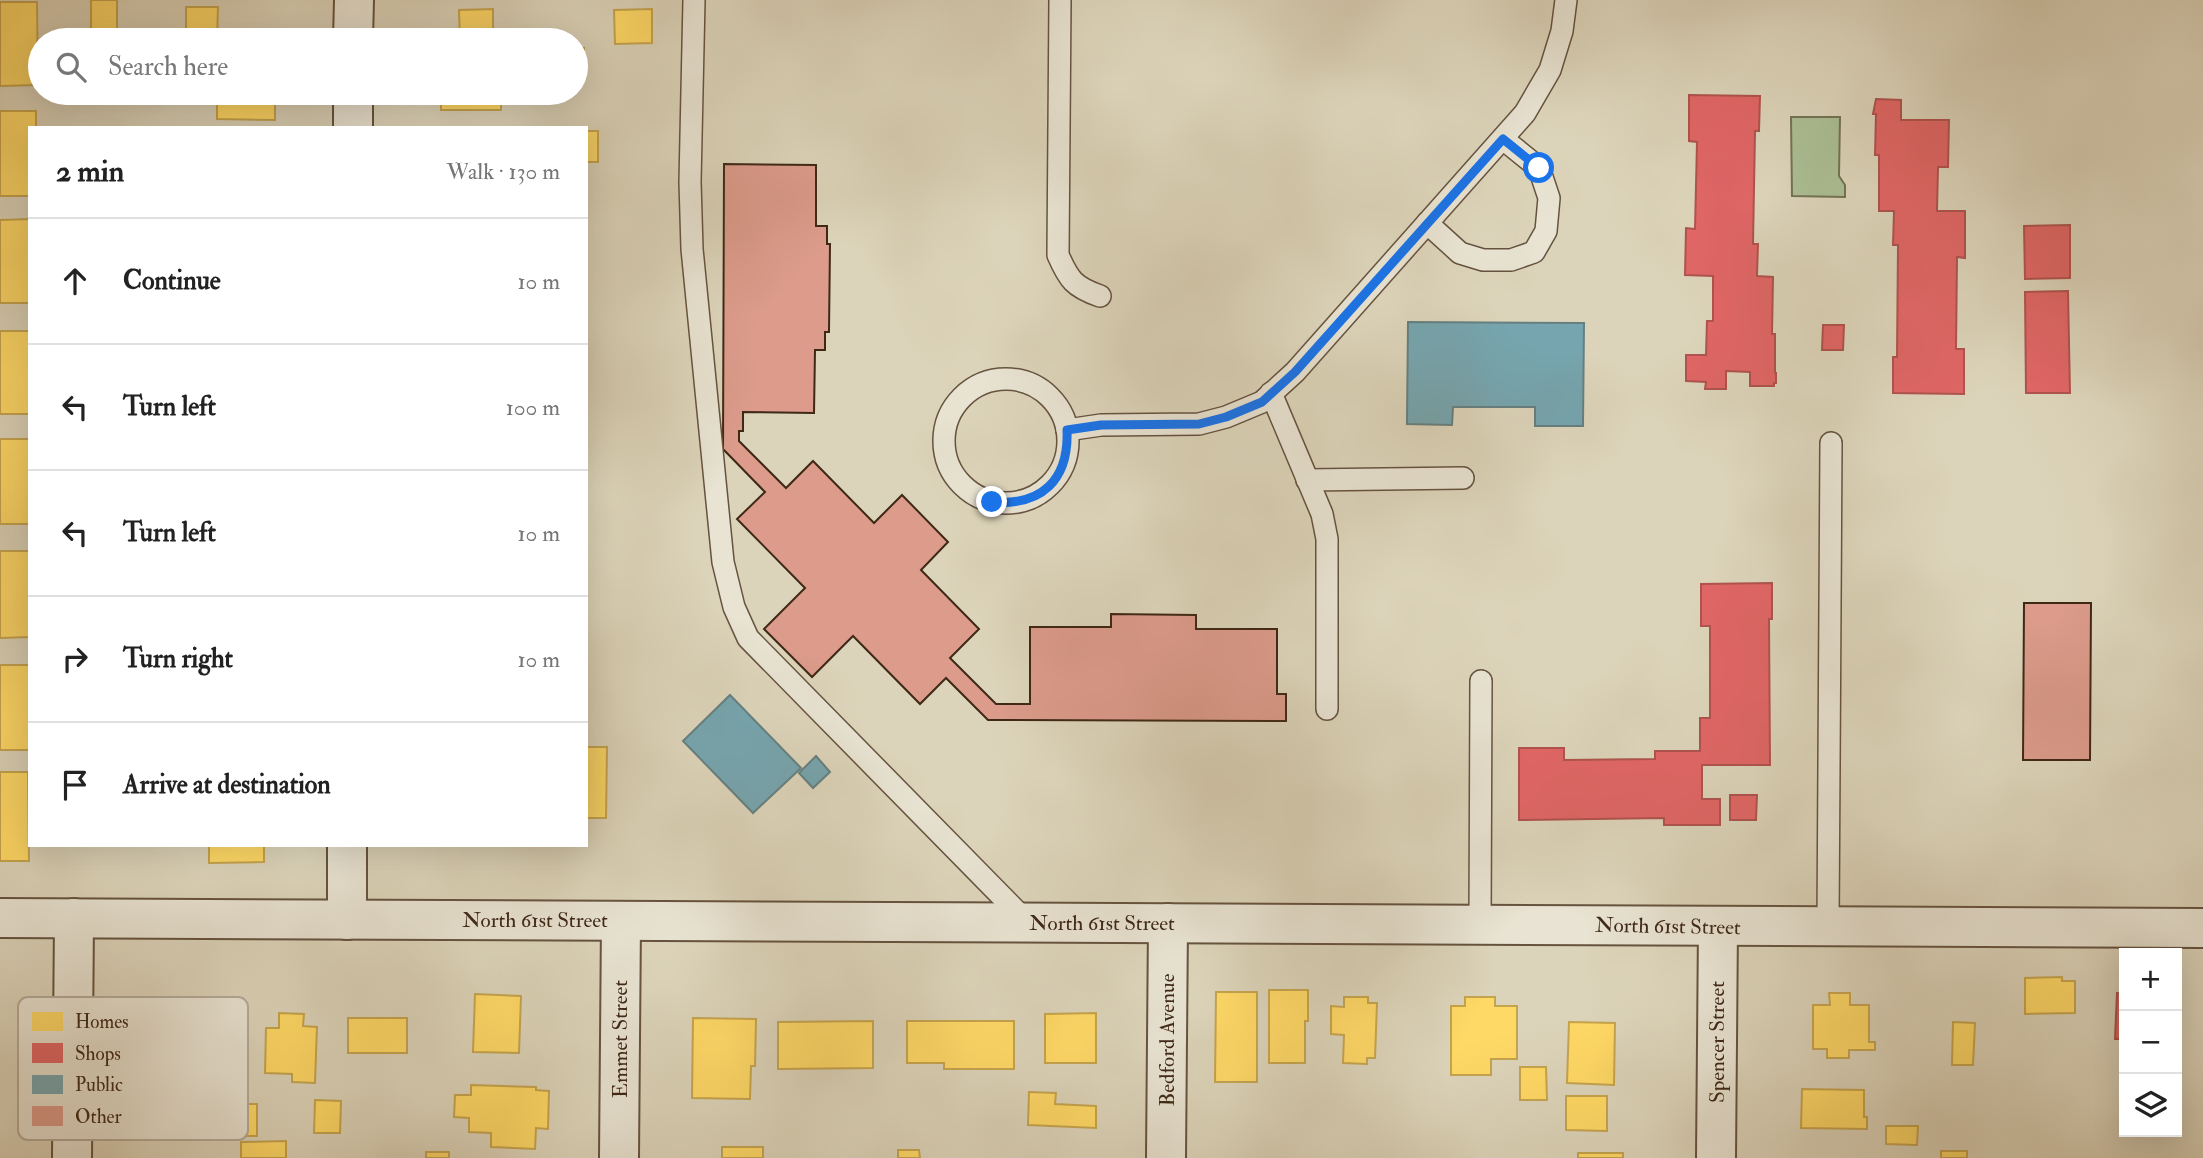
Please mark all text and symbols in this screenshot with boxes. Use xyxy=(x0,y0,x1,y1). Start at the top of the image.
search box xyxy=(28,28,588,105)
icon: search xyxy=(52,48,90,86)
text: Search here xyxy=(108,51,228,83)
route start xyxy=(1523,152,1554,183)
text: 2 min xyxy=(56,153,124,190)
text: Walk · 130 m xyxy=(447,157,560,186)
icon: ahead xyxy=(56,262,94,300)
text: Continue xyxy=(123,265,221,297)
text: 10 m xyxy=(517,267,560,296)
icon: left xyxy=(56,388,94,426)
text: Turn left xyxy=(123,391,216,423)
text: 100 m xyxy=(506,393,560,422)
route end xyxy=(976,486,1007,517)
icon: left xyxy=(56,514,94,552)
text: Turn left xyxy=(123,517,216,549)
text: 10 m xyxy=(517,519,560,548)
icon: right xyxy=(56,640,94,678)
text: Turn right xyxy=(123,643,233,675)
text: 10 m xyxy=(517,645,560,674)
icon: arrive xyxy=(56,766,94,804)
text: Arrive at destination xyxy=(123,769,331,801)
street label: North 61st Street xyxy=(462,907,608,934)
street label: North 61st Street xyxy=(1029,910,1175,937)
street label: North 61st Street xyxy=(1595,912,1741,941)
map controls xyxy=(2119,948,2182,1137)
button: + xyxy=(2119,948,2182,1011)
street label: Bedford Avenue xyxy=(1154,973,1181,1106)
street label: Emmet Street xyxy=(607,980,634,1098)
street label: Spencer Street xyxy=(1704,981,1731,1103)
legend xyxy=(18,997,248,1140)
text: Homes xyxy=(75,1010,129,1034)
button: − xyxy=(2119,1011,2182,1074)
text: Shops xyxy=(75,1042,121,1067)
text: Public xyxy=(75,1073,123,1097)
button: layers xyxy=(2119,1074,2182,1137)
text: Other xyxy=(75,1105,122,1129)

